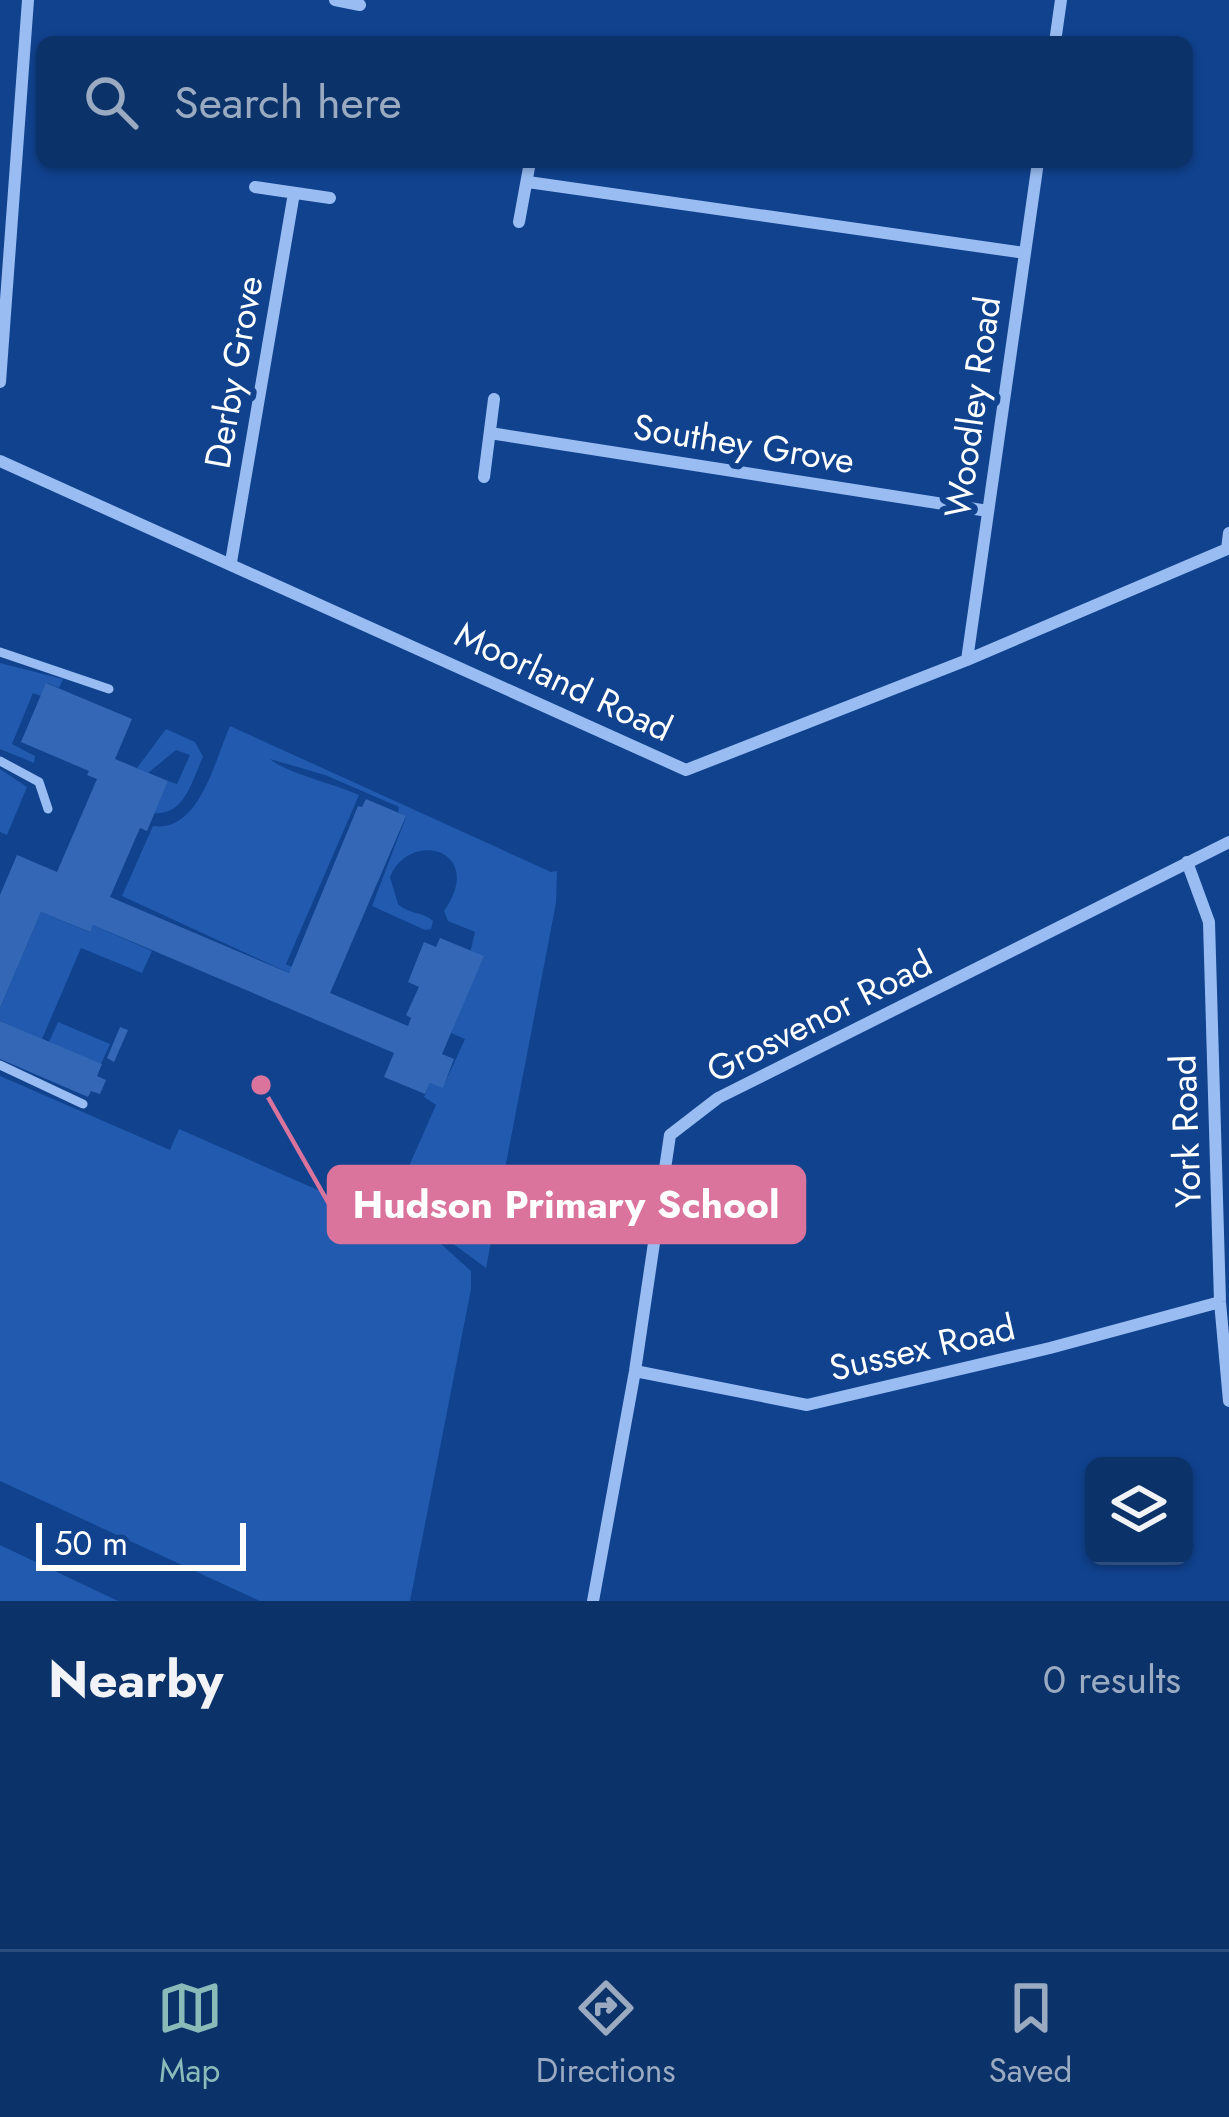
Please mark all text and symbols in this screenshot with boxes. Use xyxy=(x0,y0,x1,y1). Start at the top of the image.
search box xyxy=(36,36,1193,168)
icon: search xyxy=(78,69,144,135)
text: Search here xyxy=(174,70,402,135)
street label: Derby Grove xyxy=(190,272,276,472)
street label: Woodley Road xyxy=(931,293,1013,521)
street label: Southey Grove xyxy=(630,400,858,486)
street label: Moorland Road xyxy=(447,608,681,754)
street label: Grosvenor Road xyxy=(697,937,941,1095)
street label: York Road xyxy=(1156,1054,1214,1208)
callout: Hudson Primary School xyxy=(329,1167,804,1242)
text: Hudson Primary School xyxy=(353,1176,779,1233)
street label: Sussex Road xyxy=(824,1300,1020,1394)
map controls xyxy=(1085,1457,1193,1565)
button: layers xyxy=(1085,1457,1193,1565)
scale bar xyxy=(36,1517,246,1570)
text: 50 m xyxy=(54,1520,128,1567)
text: Nearby xyxy=(48,1642,223,1716)
text: 0 results xyxy=(1043,1651,1181,1708)
tab: Map xyxy=(157,1975,223,2094)
tab: Directions xyxy=(536,1975,676,2094)
tab: Saved xyxy=(989,1975,1072,2094)

